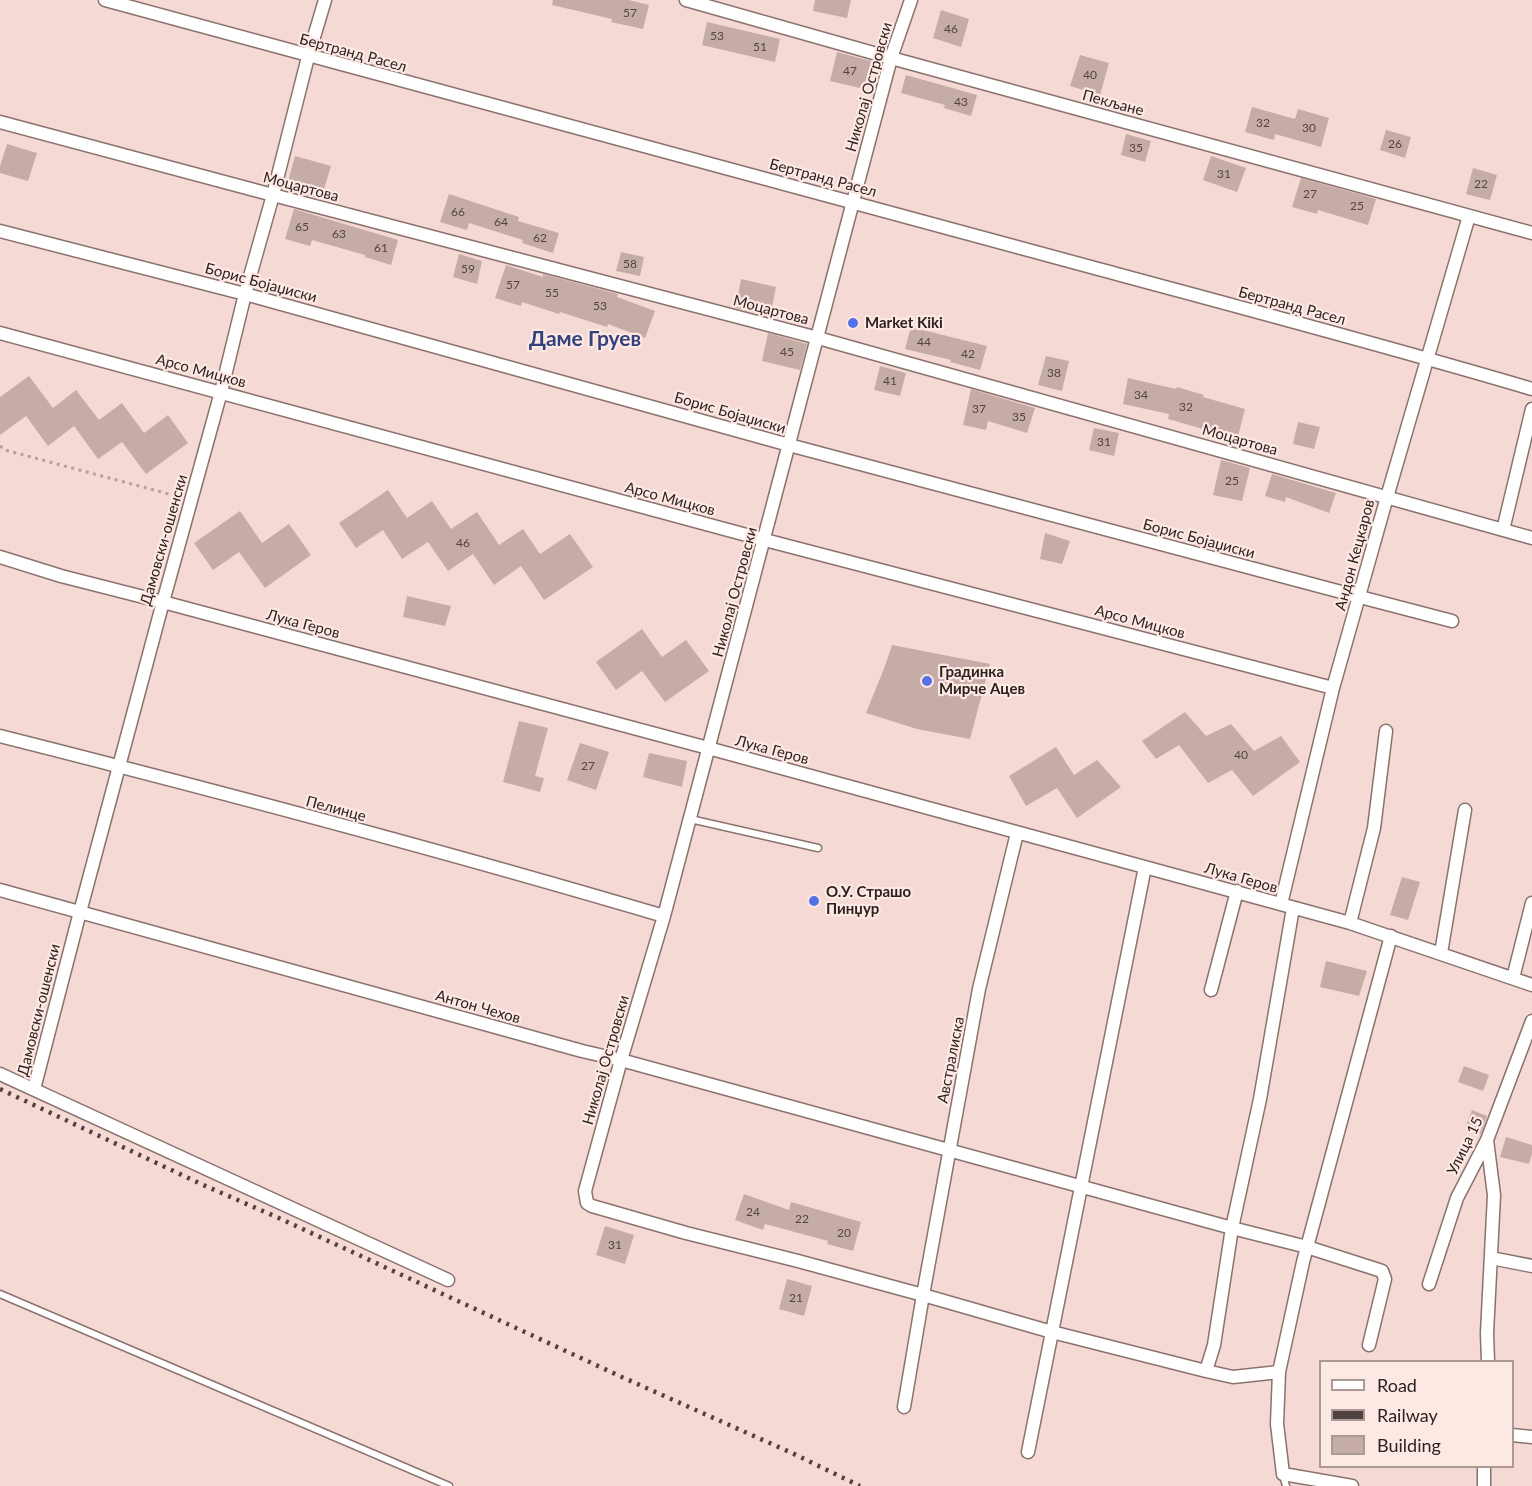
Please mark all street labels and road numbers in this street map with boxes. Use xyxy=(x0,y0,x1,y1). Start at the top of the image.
street label: Николај Островски xyxy=(842,20,896,154)
street label: Бертранд Расел xyxy=(297,30,409,76)
street label: Пекљане xyxy=(1080,86,1146,120)
street label: Бертранд Расел xyxy=(767,155,879,201)
street label: Моцартова xyxy=(261,168,341,206)
street label: Борис Бојаџиски xyxy=(203,259,319,307)
street label: Бертранд Расел xyxy=(1236,283,1348,329)
street label: Моцартова xyxy=(731,291,811,329)
street label: Арсо Мицков xyxy=(154,350,248,392)
street label: Борис Бојаџиски xyxy=(672,388,788,438)
street label: Моцартова xyxy=(1200,421,1280,459)
street label: Дамовски-ошенски xyxy=(137,472,191,608)
street label: Арсо Мицков xyxy=(623,478,717,520)
street label: Андон Кецкаров xyxy=(1331,497,1379,613)
street label: Борис Бојаџиски xyxy=(1141,515,1257,563)
street label: Николај Островски xyxy=(709,525,761,659)
street label: Арсо Мицков xyxy=(1093,601,1187,643)
street label: Лука Геров xyxy=(264,606,342,642)
street label: Лука Геров xyxy=(733,732,811,768)
street label: Пелинце xyxy=(304,792,368,826)
street label: Лука Геров xyxy=(1202,859,1280,897)
street label: Дамовски-ошенски xyxy=(14,942,64,1078)
street label: Антон Чехов xyxy=(434,986,522,1028)
street label: Николај Островски xyxy=(579,993,633,1127)
street label: Австралиска xyxy=(934,1015,968,1105)
street label: Улица 15 xyxy=(1443,1114,1487,1178)

